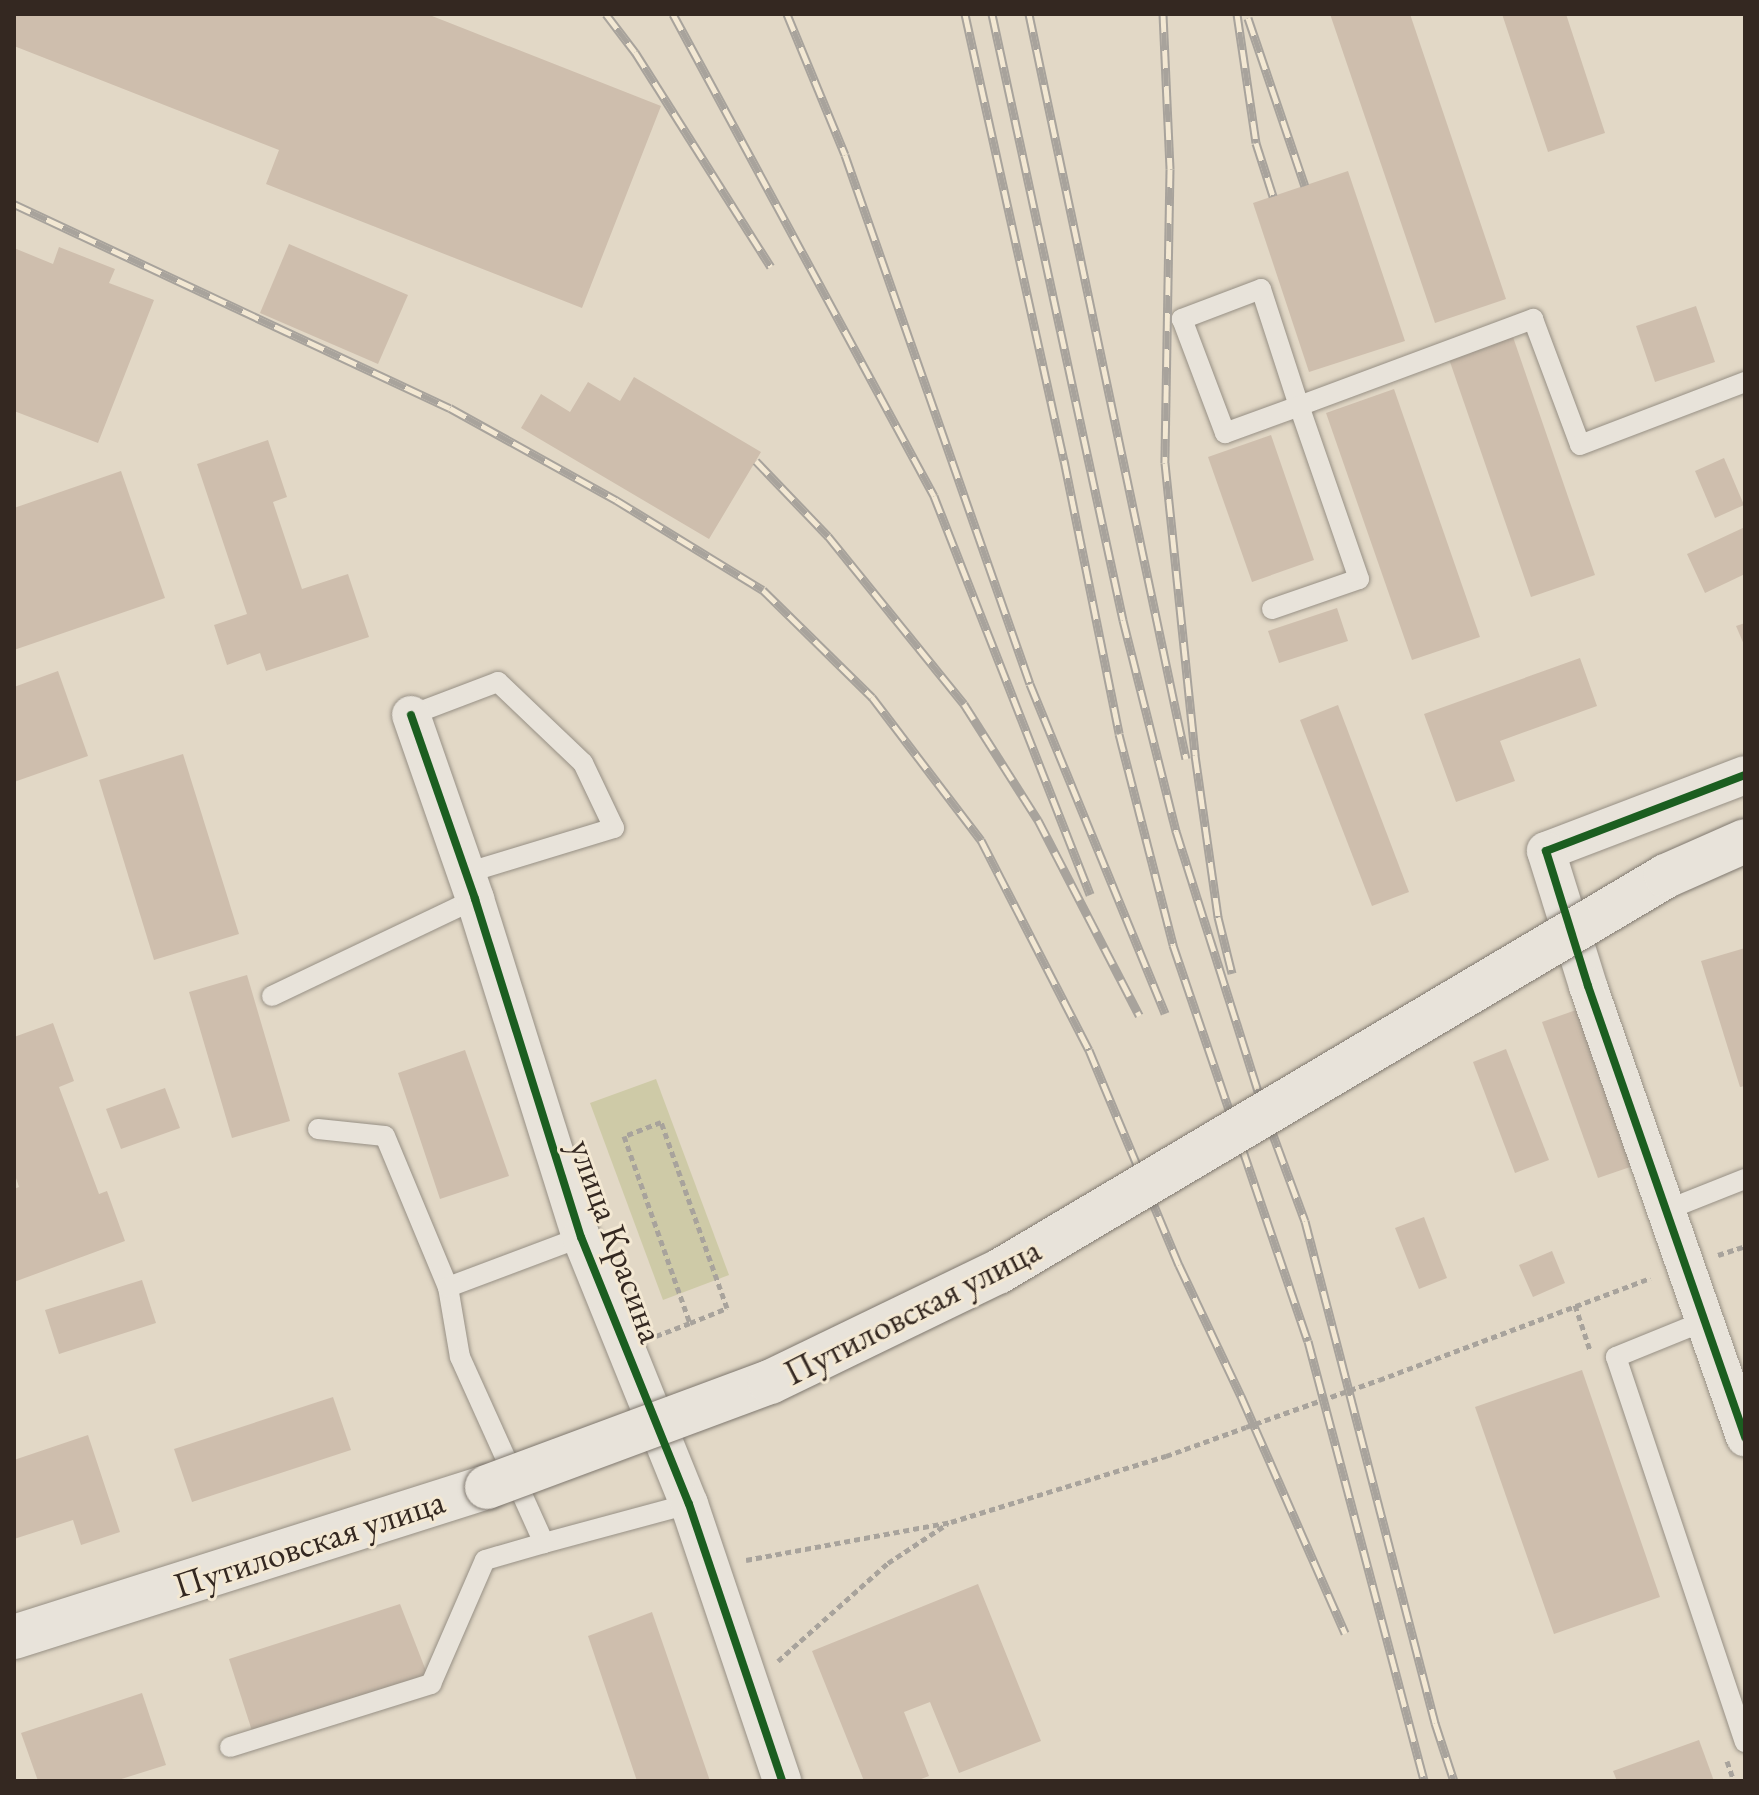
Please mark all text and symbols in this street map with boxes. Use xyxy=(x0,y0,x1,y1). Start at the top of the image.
street label: улица Красина xyxy=(560,1133,674,1349)
street label: Путиловская улица xyxy=(776,1228,1048,1394)
street label: Путиловская улица xyxy=(168,1479,450,1607)

